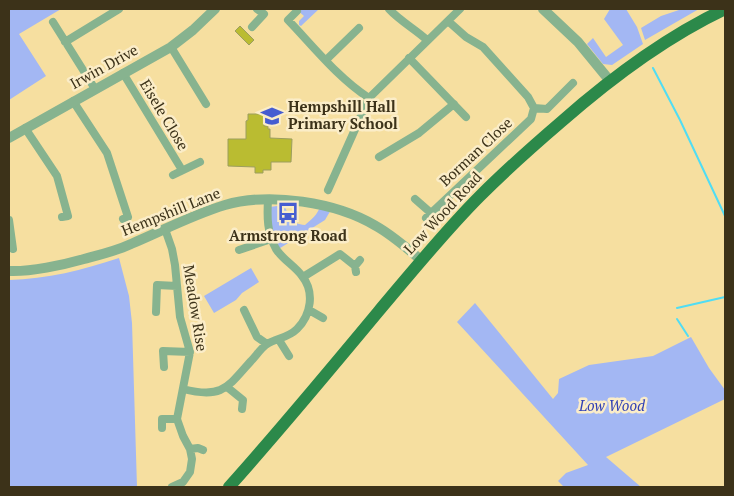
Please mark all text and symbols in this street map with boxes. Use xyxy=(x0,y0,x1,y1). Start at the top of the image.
street label: Irwin Drive xyxy=(66,39,141,93)
street label: Eisele Close xyxy=(136,75,194,154)
place label: Hempshill Hall Primary School xyxy=(288,96,398,133)
school or university icon: Hempshill Hall Primary School xyxy=(259,103,285,129)
street label: Borman Close xyxy=(435,112,516,190)
street label: Low Wood Road xyxy=(399,167,486,258)
street label: Hempshill Lane xyxy=(118,182,223,240)
bus stop icon: Armstrong Road xyxy=(275,200,301,226)
place label: Armstrong Road xyxy=(229,225,347,245)
street label: Meadow Rise xyxy=(179,263,213,352)
park label: Low Wood xyxy=(578,395,646,415)

